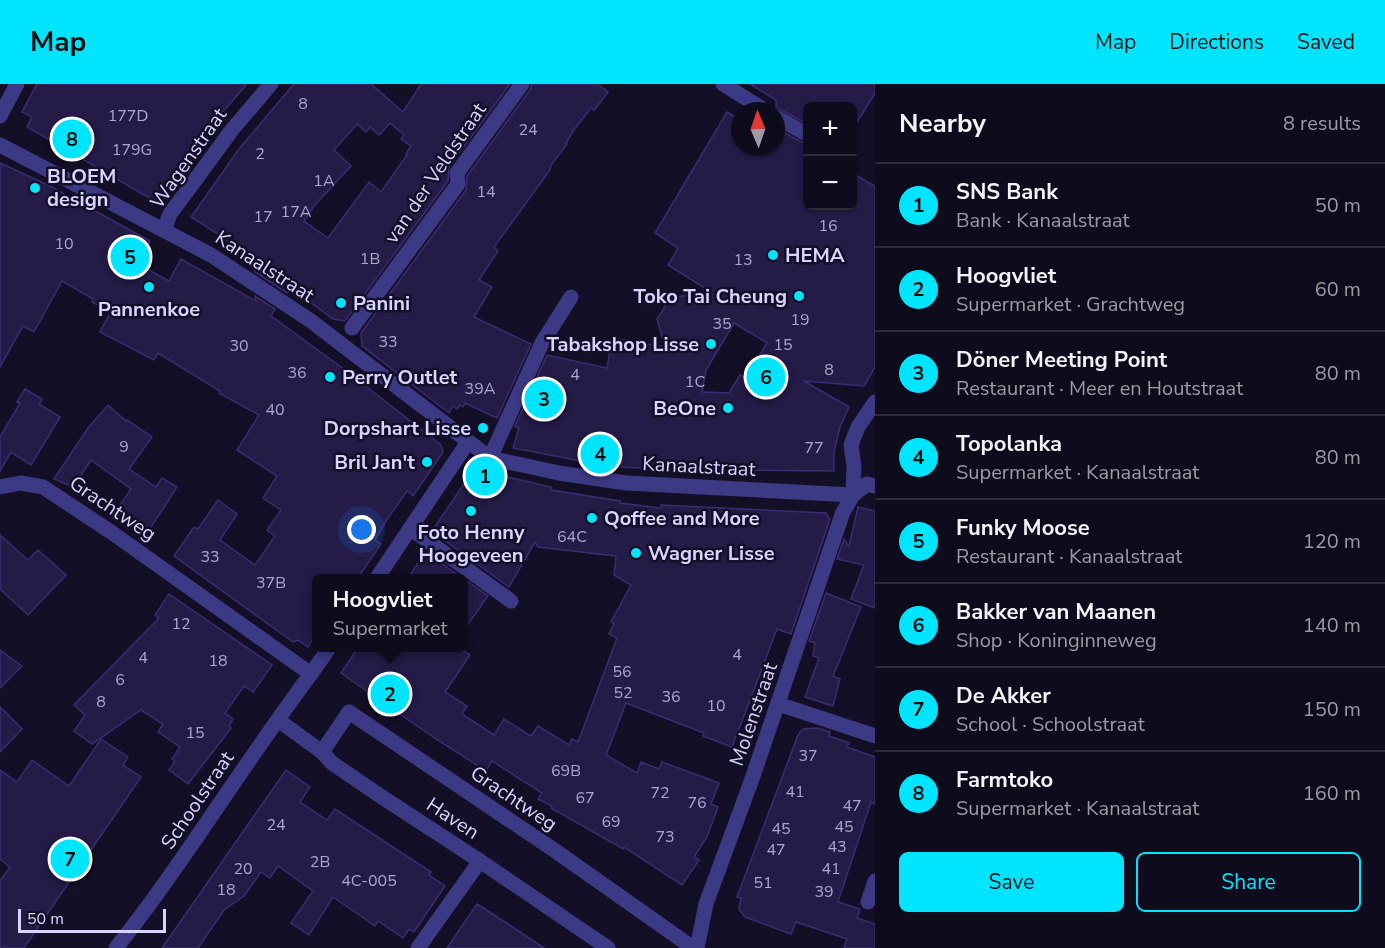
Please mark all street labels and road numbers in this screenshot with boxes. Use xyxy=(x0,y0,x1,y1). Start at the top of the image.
street label: van der Veldstraat xyxy=(378,97,493,249)
street label: Wagenstraat xyxy=(144,102,234,214)
street label: Kanaalstraat xyxy=(210,224,320,309)
street label: Kanaalstraat xyxy=(642,450,757,483)
street label: Grachtweg xyxy=(64,470,161,547)
street label: Molenstraat xyxy=(723,658,784,770)
street label: Schoolstraat xyxy=(155,745,241,855)
street label: Grachtweg xyxy=(465,760,562,837)
street label: Haven xyxy=(421,791,484,846)

